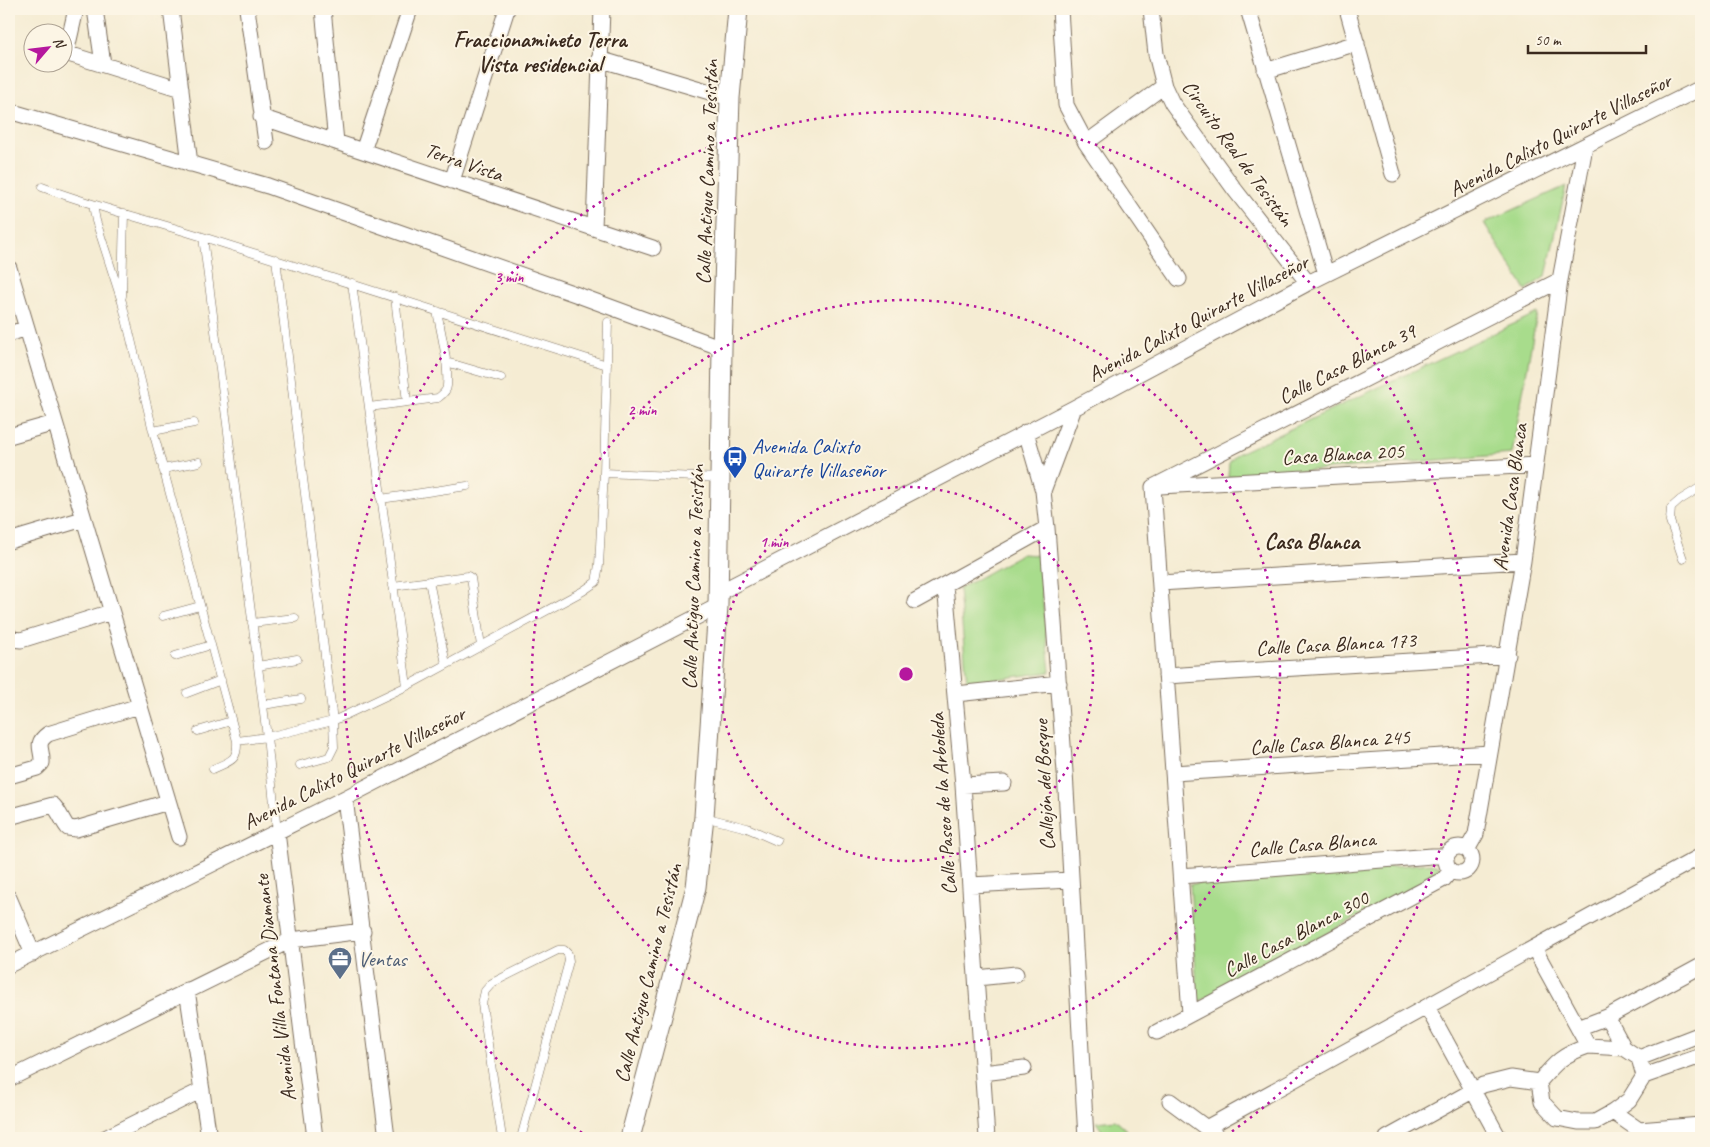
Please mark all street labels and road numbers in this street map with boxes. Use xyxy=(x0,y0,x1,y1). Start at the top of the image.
street label: Calle Antiguo Camino a Tesistán xyxy=(690,59,724,285)
street label: Avenida Calixto Quirarte Villaseñor xyxy=(1445,66,1678,202)
street label: Circuito Real de Tesistán xyxy=(1176,75,1300,232)
street label: Terra Vista xyxy=(422,137,508,188)
street label: Avenida Calixto Quirarte Villaseñor xyxy=(1083,248,1315,387)
street label: Calle Casa Blanca 39 xyxy=(1274,317,1421,410)
street label: Avenida Casa Blanca xyxy=(1487,420,1533,572)
street label: Casa Blanca 205 xyxy=(1281,438,1406,470)
street label: Calle Antiguo Camino a Tesistán xyxy=(676,464,710,690)
street label: Calle Casa Blanca 173 xyxy=(1255,627,1418,661)
street label: Avenida Calixto Quirarte Villaseñor xyxy=(239,699,472,835)
street label: Calle Paseo de la Arboleda xyxy=(924,710,962,896)
street label: Callejón del Bosque xyxy=(1027,717,1060,851)
street label: Calle Casa Blanca 245 xyxy=(1249,723,1412,761)
street label: Calle Casa Blanca xyxy=(1248,825,1379,862)
street label: Calle Antiguo Camino a Tesistán xyxy=(608,860,688,1085)
street label: Avenida Villa Fontana Diamante xyxy=(248,872,302,1103)
street label: Calle Casa Blanca 300 xyxy=(1219,884,1374,983)

